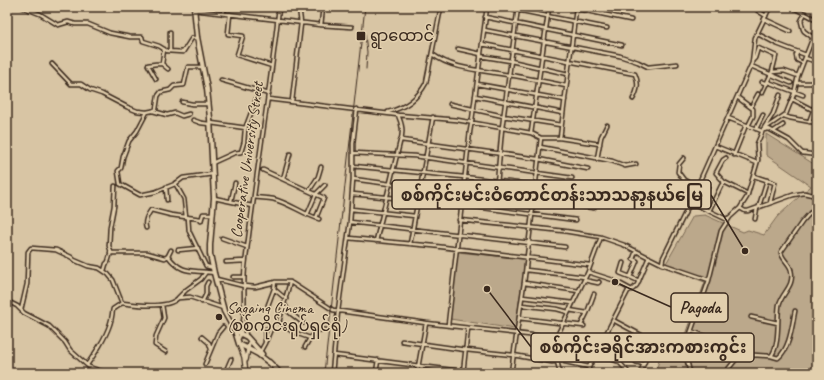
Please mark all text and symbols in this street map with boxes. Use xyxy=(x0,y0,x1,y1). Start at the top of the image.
place label: ရွာထောင် xyxy=(370,24,434,49)
marker: ရွာထောင် xyxy=(355,30,367,42)
street label: Cooperative University Street xyxy=(226,79,268,239)
callout: စစ်ကိုင်းမင်းဝံတောင်တန်းသာသနာ့နယ်မြေ xyxy=(392,180,711,209)
text: စစ်ကိုင်းမင်းဝံတောင်တန်းသာသနာ့နယ်မြေ xyxy=(401,183,703,209)
callout: Pagoda xyxy=(671,293,728,322)
text: Pagoda xyxy=(679,297,722,318)
place label: Sagaing Cinema (စစ်ကိုင်းရုပ်ရှင်ရုံ) xyxy=(227,298,348,340)
marker: Sagaing Cinema (စစ်ကိုင်းရုပ်ရှင်ရုံ) xyxy=(214,312,224,322)
callout: စစ်ကိုင်းခရိုင်အားကစားကွင်း xyxy=(531,333,754,362)
text: စစ်ကိုင်းခရိုင်အားကစားကွင်း xyxy=(540,335,746,361)

